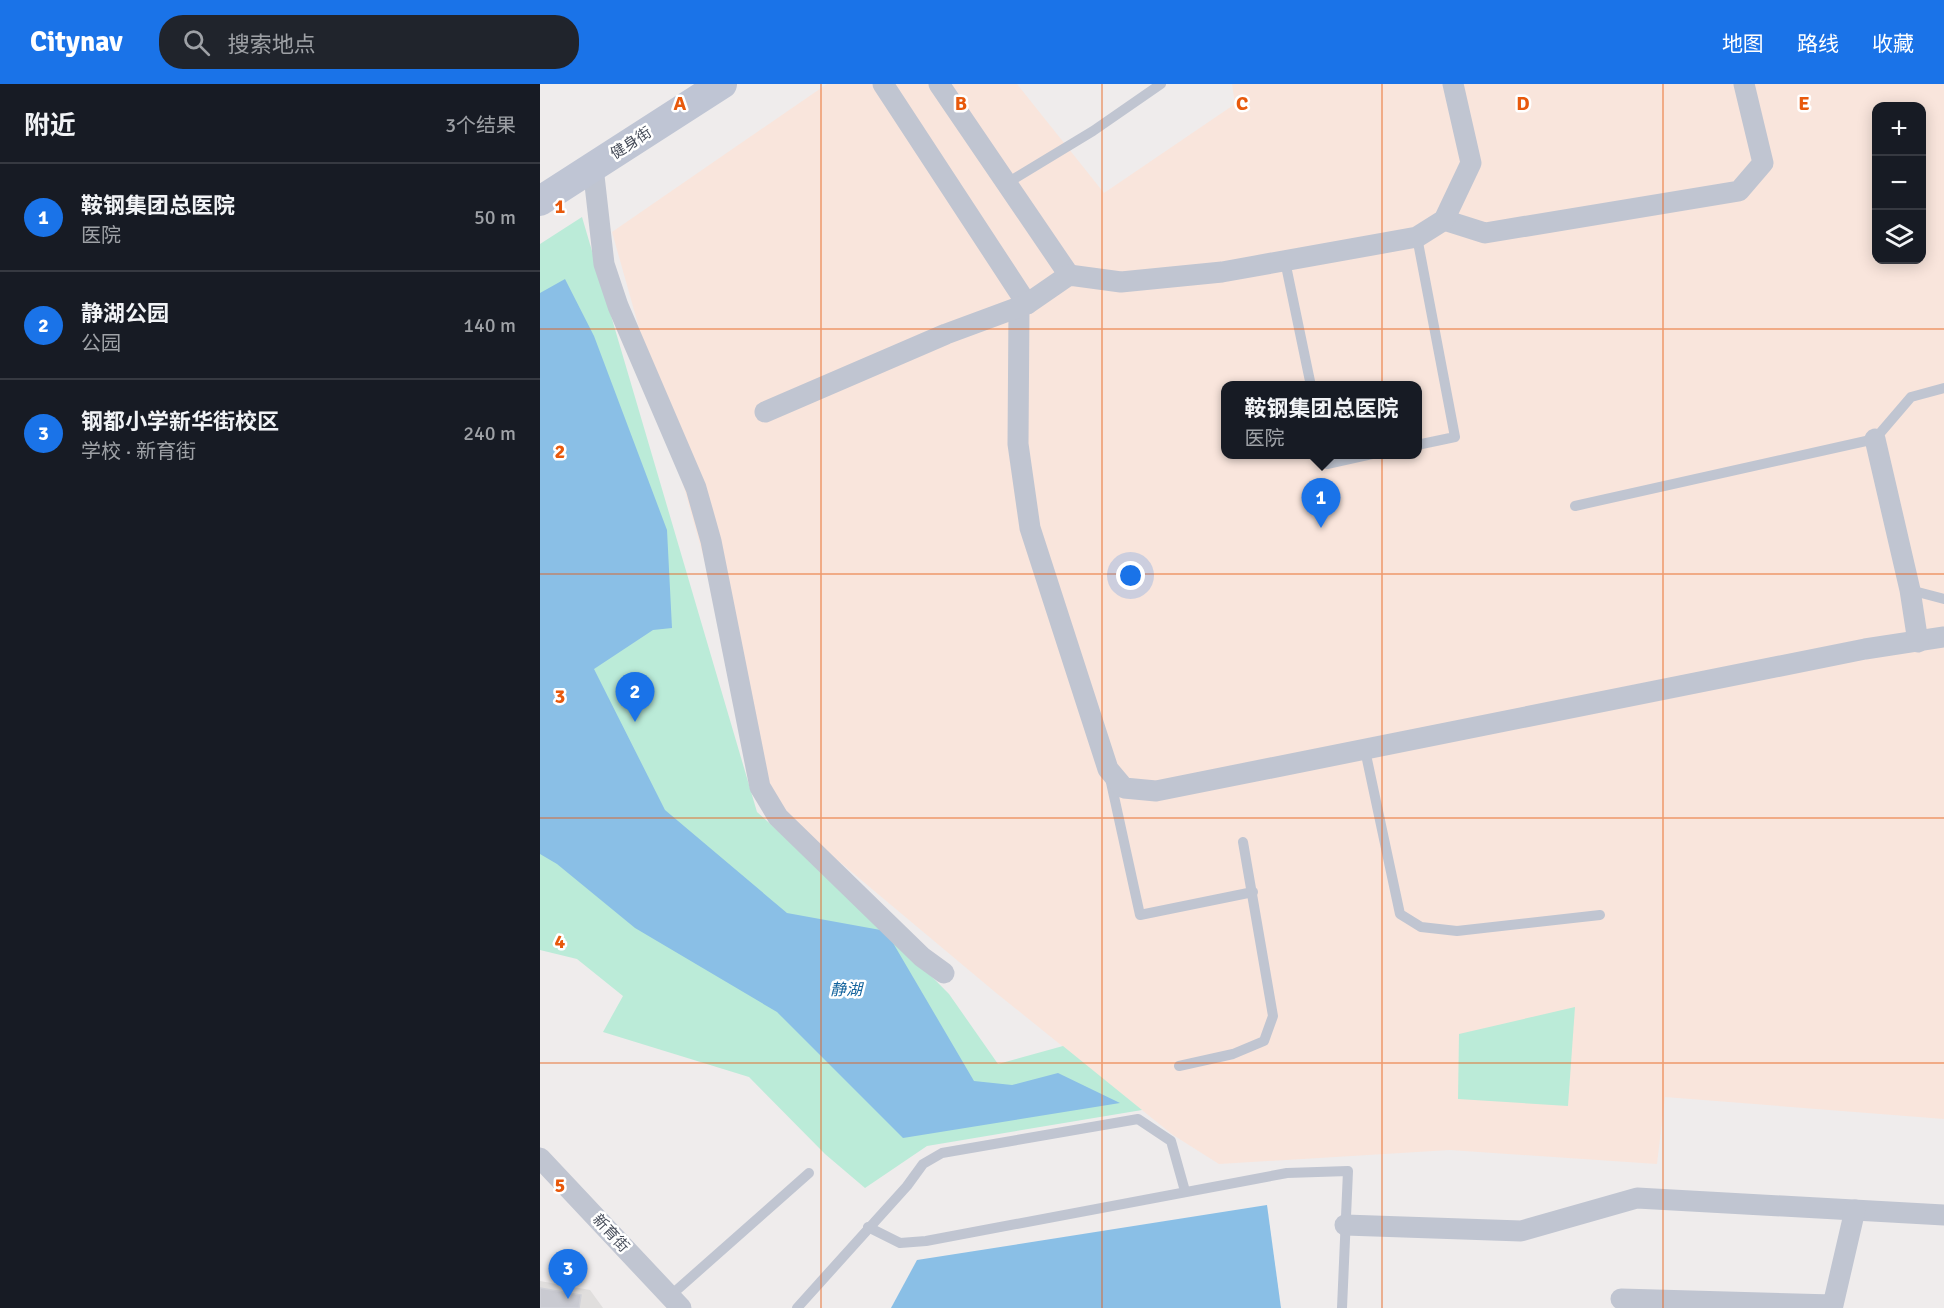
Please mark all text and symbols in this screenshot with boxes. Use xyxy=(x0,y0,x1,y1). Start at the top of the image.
search box xyxy=(159,15,579,69)
text: Citynav xyxy=(30,25,123,59)
icon: search xyxy=(180,26,213,59)
text: 搜索地点 xyxy=(228,31,316,58)
text: 地图 xyxy=(1722,31,1764,57)
text: 路线 xyxy=(1797,31,1839,57)
text: 收藏 xyxy=(1872,31,1914,57)
text: A xyxy=(674,91,687,116)
text: B xyxy=(955,91,967,116)
text: C xyxy=(1236,91,1248,116)
text: D xyxy=(1516,91,1530,116)
text: E xyxy=(1798,91,1810,116)
map controls xyxy=(1872,102,1926,264)
button: + xyxy=(1872,102,1926,156)
text: 附近 xyxy=(24,110,76,142)
text: 3个结果 xyxy=(445,113,516,138)
street label: 健身街 xyxy=(607,123,655,163)
button: − xyxy=(1872,156,1926,210)
text: 鞍钢集团总医院 xyxy=(81,192,235,219)
text: 1 xyxy=(555,194,566,219)
text: 1 xyxy=(38,205,49,230)
text: 50 m xyxy=(474,205,516,230)
button: layers xyxy=(1872,210,1926,264)
text: 医院 xyxy=(81,223,121,248)
text: 静湖公园 xyxy=(81,300,169,327)
text: 2 xyxy=(38,313,49,338)
text: 140 m xyxy=(463,313,516,338)
text: 公园 xyxy=(81,331,121,356)
popup xyxy=(1221,381,1422,459)
text: 鞍钢集团总医院 xyxy=(1244,395,1399,422)
text: 钢都小学新华街校区 xyxy=(81,408,279,435)
text: 3 xyxy=(38,421,49,446)
text: 240 m xyxy=(463,421,516,446)
text: 医院 xyxy=(1244,426,1284,451)
text: 学校 · 新育街 xyxy=(81,439,196,464)
text: 2 xyxy=(555,439,565,464)
pin: 1 xyxy=(1302,478,1340,528)
your location xyxy=(1116,561,1145,590)
pin: 2 xyxy=(616,672,655,722)
text: 3 xyxy=(555,684,565,709)
text: 4 xyxy=(555,929,566,954)
water label: 静湖 xyxy=(830,980,865,1000)
text: 5 xyxy=(555,1173,565,1198)
street label: 新育街 xyxy=(589,1210,633,1256)
pin: 3 xyxy=(549,1250,588,1299)

